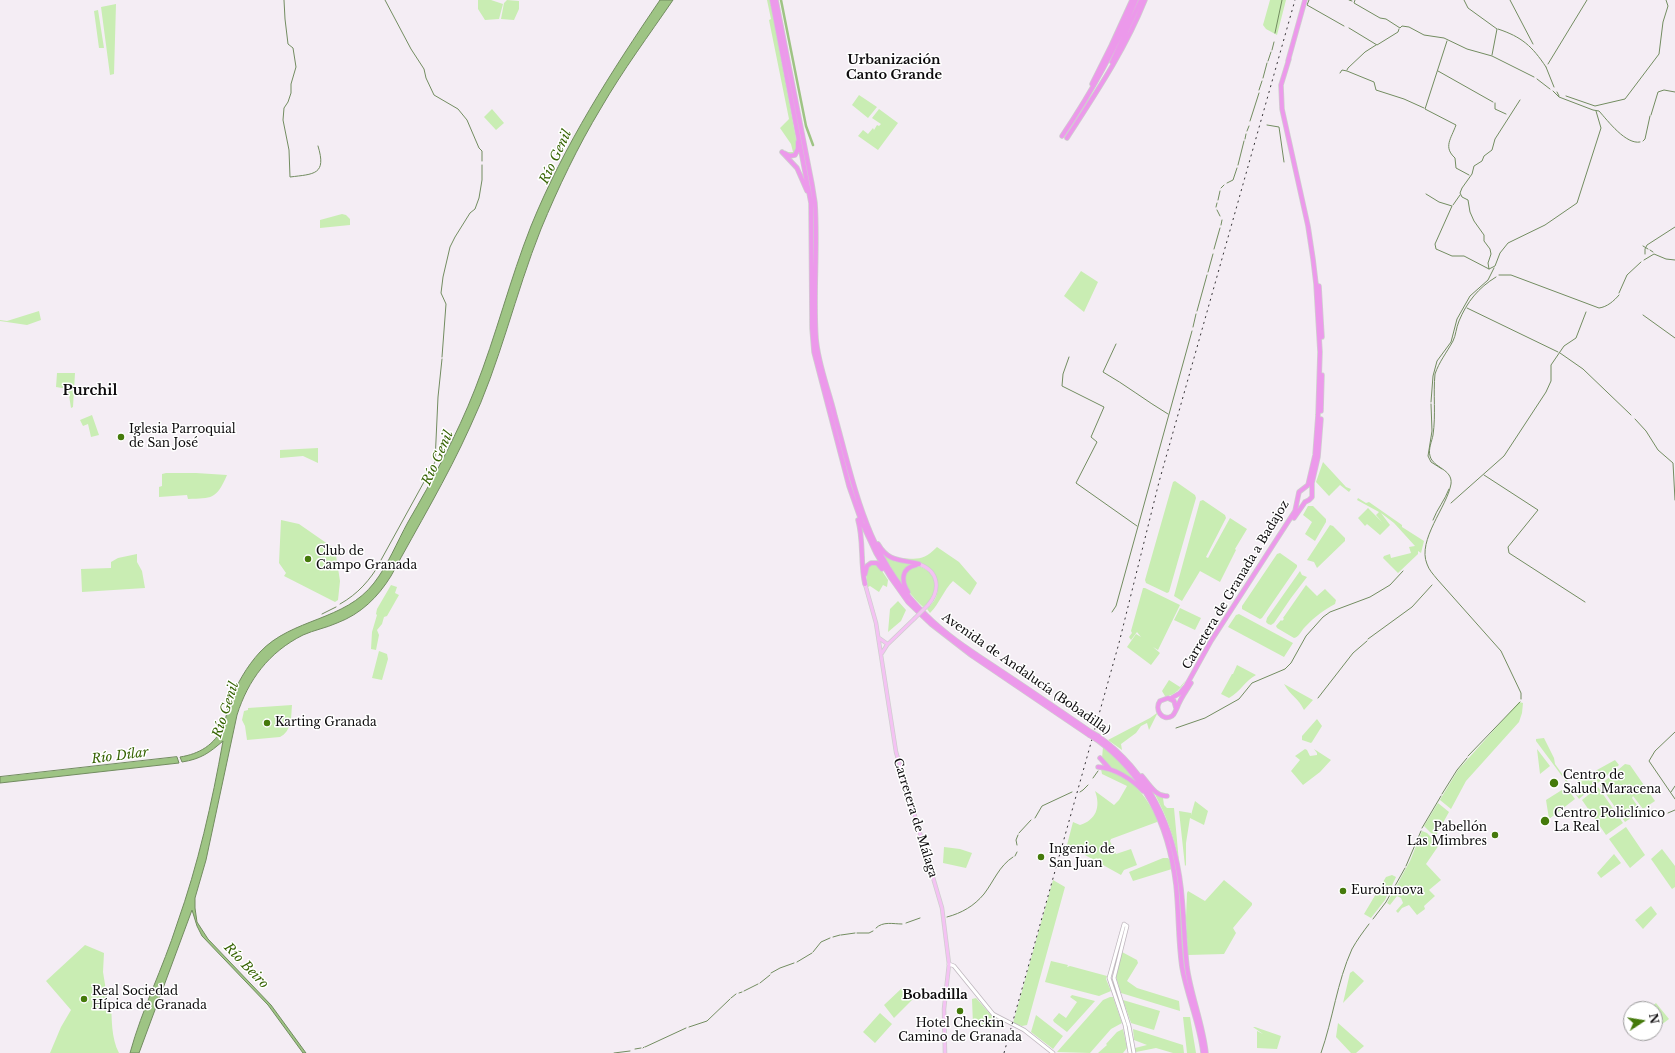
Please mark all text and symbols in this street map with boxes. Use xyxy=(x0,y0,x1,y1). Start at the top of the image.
district label: Urbanización Canto Grande xyxy=(846,52,942,83)
water label: Río Genil xyxy=(537,128,575,186)
district label: Purchil xyxy=(63,383,117,399)
place label: Iglesia Parroquial de San José xyxy=(129,423,236,451)
water label: Río Genil xyxy=(419,428,457,488)
marker: Iglesia Parroquial de San José xyxy=(116,432,126,442)
street label: Carretera de Granada a Badajoz xyxy=(1180,498,1292,672)
place label: Club de Campo Granada xyxy=(316,545,417,573)
marker: Club de Campo Granada xyxy=(303,554,313,564)
street label: Avenida de Andalucía (Bobadilla) xyxy=(939,610,1113,738)
water label: Río Genil xyxy=(210,680,242,740)
place label: Karting Granada xyxy=(275,716,377,730)
marker: Karting Granada xyxy=(262,718,272,728)
water label: Río Dílar xyxy=(91,745,149,767)
street label: Carretera de Málaga xyxy=(890,756,940,880)
place label: Centro de Salud Maracena xyxy=(1563,769,1661,797)
marker: Centro de Salud Maracena xyxy=(1548,777,1560,789)
place label: Centro Policlínico La Real xyxy=(1554,807,1665,835)
marker: Centro Policlínico La Real xyxy=(1539,815,1551,827)
place label: Pabellón Las Mimbres xyxy=(1407,821,1487,849)
marker: Pabellón Las Mimbres xyxy=(1490,830,1500,840)
place label: Ingenio de San Juan xyxy=(1049,843,1115,871)
marker: Ingenio de San Juan xyxy=(1036,852,1046,862)
place label: Euroinnova xyxy=(1351,884,1423,898)
marker: Euroinnova xyxy=(1338,886,1348,896)
water label: Río Beiro xyxy=(221,940,271,992)
place label: Real Sociedad Hípica de Granada xyxy=(92,985,207,1013)
district label: Bobadilla xyxy=(902,987,968,1003)
marker: Real Sociedad Hípica de Granada xyxy=(79,994,89,1004)
north arrow xyxy=(1623,1001,1663,1041)
marker: Hotel Checkin Camino de Granada xyxy=(955,1006,965,1016)
text: N xyxy=(1646,1012,1662,1025)
place label: Hotel Checkin Camino de Granada xyxy=(898,1017,1022,1045)

